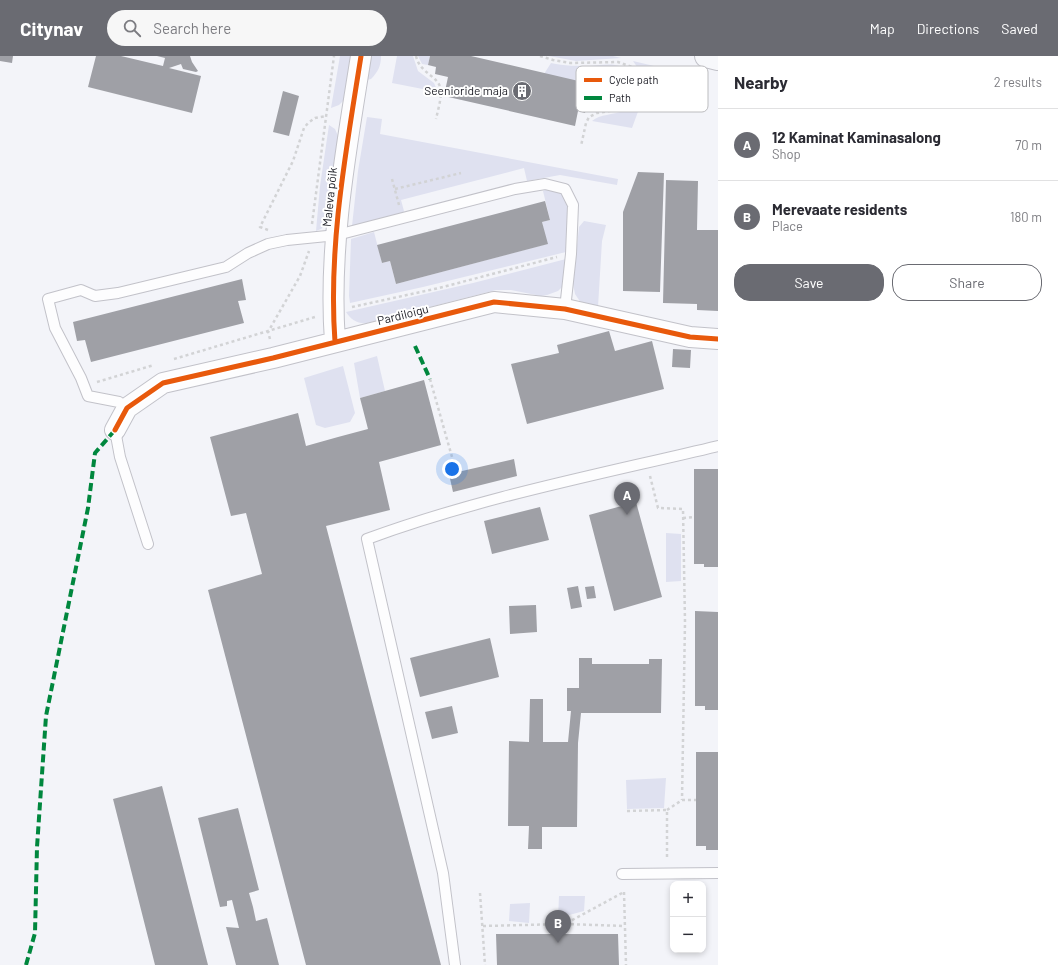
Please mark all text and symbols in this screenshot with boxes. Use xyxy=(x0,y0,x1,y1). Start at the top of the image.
search box xyxy=(107,10,387,46)
text: Citynav xyxy=(20,17,83,40)
icon: search xyxy=(121,17,143,39)
text: Search here xyxy=(153,19,231,37)
text: Map xyxy=(870,20,895,37)
text: Directions xyxy=(917,20,979,37)
text: Saved xyxy=(1001,20,1038,37)
legend xyxy=(576,66,708,112)
text: Nearby xyxy=(734,72,788,92)
text: Cycle path xyxy=(609,73,659,86)
text: 2 results xyxy=(994,74,1042,90)
building icon: Seenioride maja xyxy=(511,80,533,102)
place label: Seenioride maja xyxy=(424,83,508,97)
text: Path xyxy=(609,91,631,104)
text: 12 Kaminat Kaminasalong xyxy=(772,128,941,146)
text: A xyxy=(743,137,751,153)
text: 70 m xyxy=(1015,137,1042,153)
text: Shop xyxy=(772,146,801,162)
street label: Maleva põik xyxy=(319,166,339,227)
text: Merevaate residents xyxy=(772,200,907,218)
text: B xyxy=(743,209,751,225)
text: 180 m xyxy=(1010,209,1042,225)
text: Place xyxy=(772,218,803,234)
button: Save xyxy=(734,264,884,301)
button: Share xyxy=(892,264,1042,301)
street label: Pardiloigu xyxy=(376,301,430,327)
your location xyxy=(442,459,462,479)
pin: A xyxy=(614,482,640,515)
map controls xyxy=(670,881,706,953)
button: + xyxy=(670,881,706,917)
pin: B xyxy=(545,910,571,943)
button: − xyxy=(670,917,706,953)

